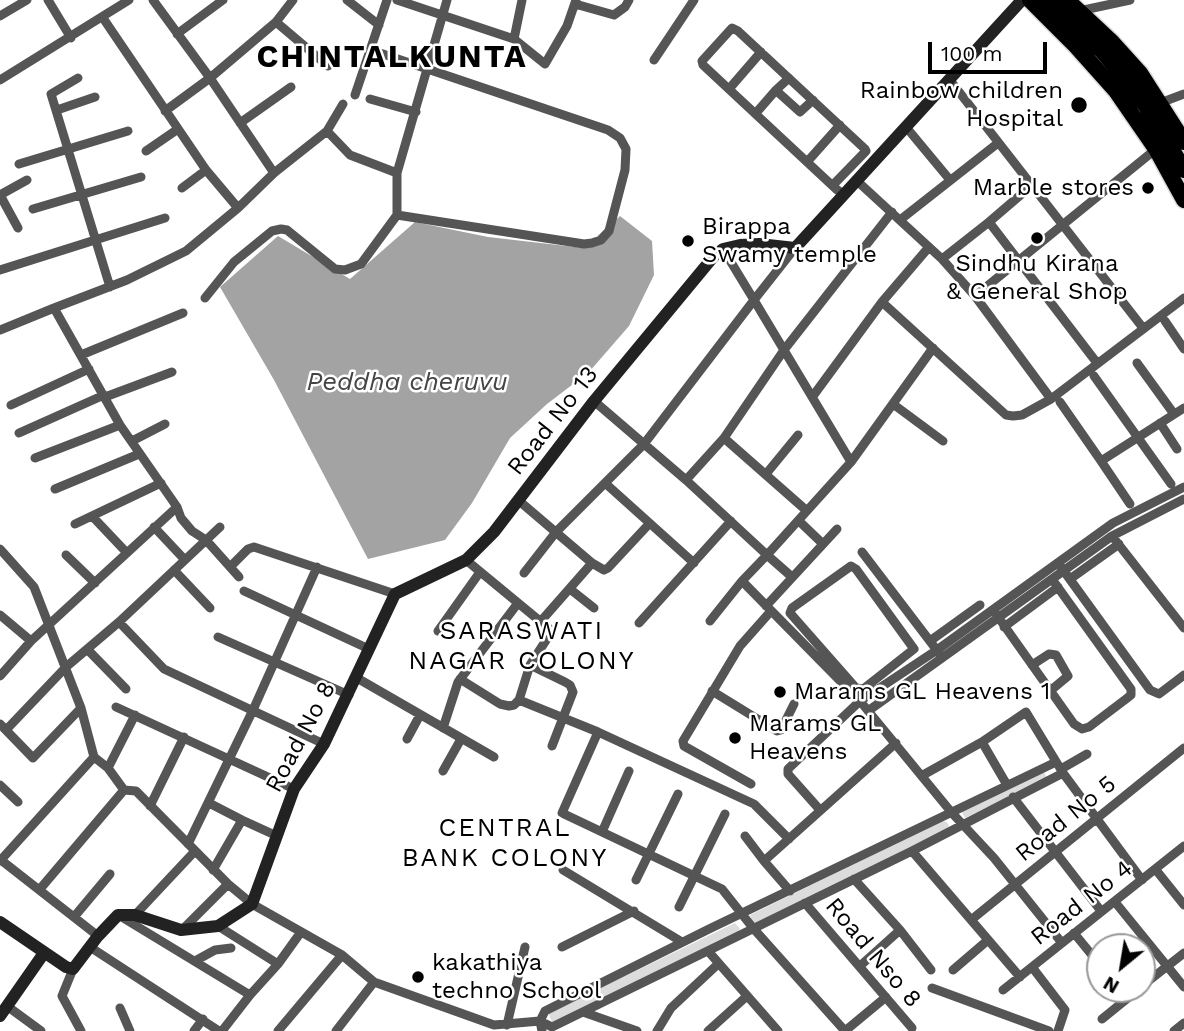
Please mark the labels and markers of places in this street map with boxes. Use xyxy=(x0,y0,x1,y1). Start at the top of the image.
place label: Rainbow children Hospital xyxy=(860,77,1063,133)
marker: Rainbow children Hospital xyxy=(1069,95,1089,115)
place label: Marble stores xyxy=(973,174,1134,202)
marker: Marble stores xyxy=(1140,180,1156,196)
place label: Birappa Swamy temple xyxy=(702,213,877,269)
marker: Sindhu Kirana & General Shop xyxy=(1029,230,1045,246)
marker: Birappa Swamy temple xyxy=(680,233,696,249)
place label: Sindhu Kirana & General Shop xyxy=(946,250,1128,306)
place label: Marams GL Heavens 1 xyxy=(794,678,1050,706)
marker: Marams GL Heavens 1 xyxy=(772,684,788,700)
place label: Marams GL Heavens xyxy=(749,710,881,766)
marker: Marams GL Heavens xyxy=(727,730,743,746)
place label: kakathiya techno School xyxy=(432,949,601,1005)
marker: kakathiya techno School xyxy=(410,969,426,985)

